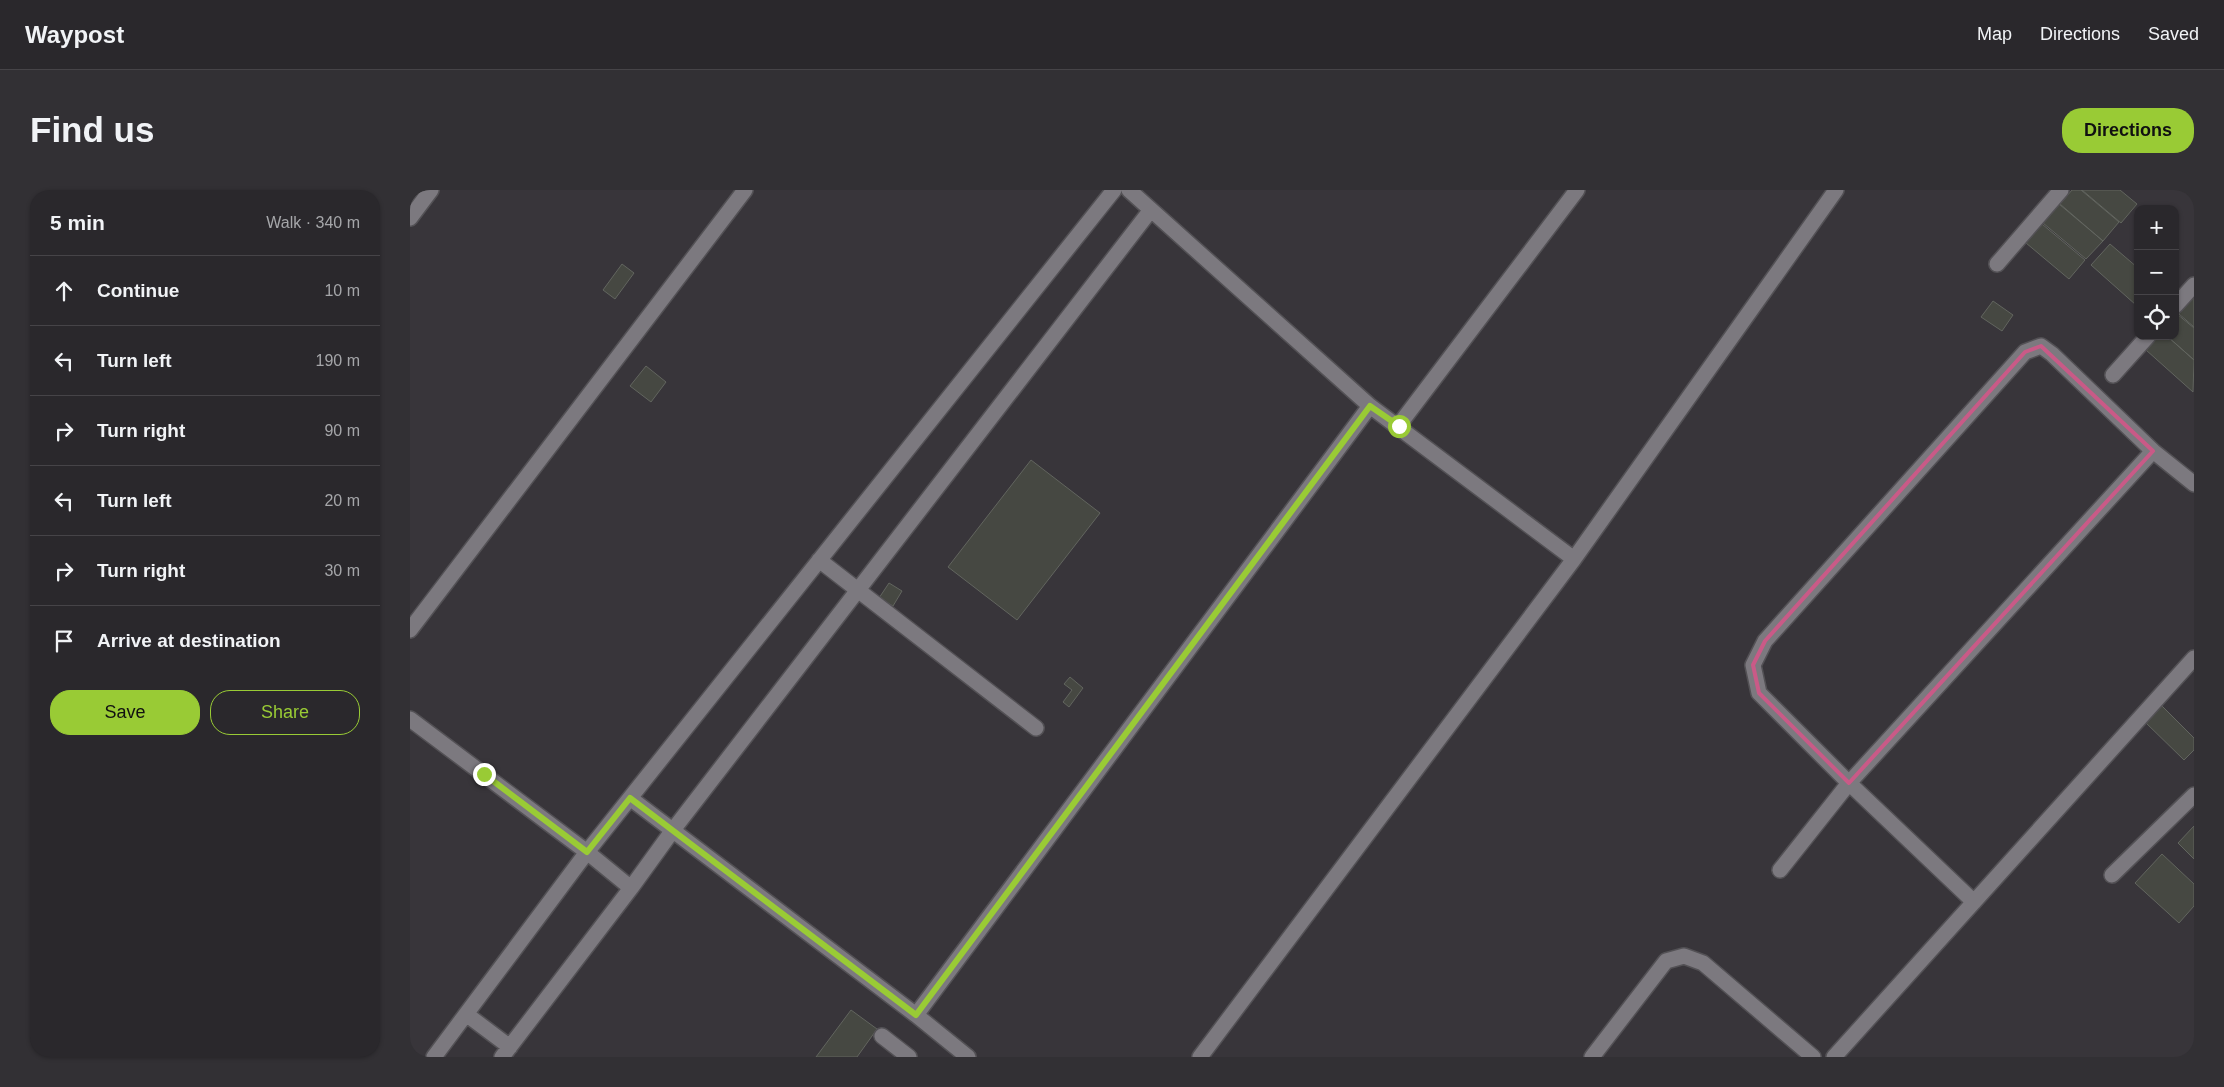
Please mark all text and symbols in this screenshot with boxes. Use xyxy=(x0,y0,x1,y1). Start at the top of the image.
text: Waypost xyxy=(25,21,124,48)
text: Map xyxy=(1977,24,2012,44)
text: Directions xyxy=(2040,24,2120,44)
text: Saved xyxy=(2148,24,2199,44)
button: Directions xyxy=(2062,108,2194,153)
text: Find us xyxy=(30,110,154,149)
map controls xyxy=(2134,205,2179,340)
button: + xyxy=(2134,205,2179,250)
text: 5 min xyxy=(50,211,105,234)
text: Walk · 340 m xyxy=(266,214,360,231)
button: − xyxy=(2134,250,2179,295)
icon: ahead xyxy=(50,277,78,305)
text: Continue xyxy=(97,280,179,301)
text: 10 m xyxy=(324,282,360,299)
button: locate xyxy=(2134,295,2179,340)
icon: left xyxy=(50,347,78,375)
text: Turn left xyxy=(97,350,172,371)
text: 190 m xyxy=(316,352,360,369)
route start xyxy=(1388,415,1411,438)
icon: right xyxy=(50,417,78,445)
text: Turn right xyxy=(97,420,185,441)
text: 90 m xyxy=(324,422,360,439)
icon: left xyxy=(50,487,78,515)
text: Turn left xyxy=(97,490,172,511)
text: 20 m xyxy=(324,492,360,509)
icon: right xyxy=(50,557,78,585)
text: Turn right xyxy=(97,560,185,581)
text: 30 m xyxy=(324,562,360,579)
icon: arrive xyxy=(50,627,78,655)
text: Arrive at destination xyxy=(97,630,281,651)
button: Save xyxy=(50,690,200,735)
button: Share xyxy=(210,690,360,735)
route end xyxy=(473,763,496,786)

